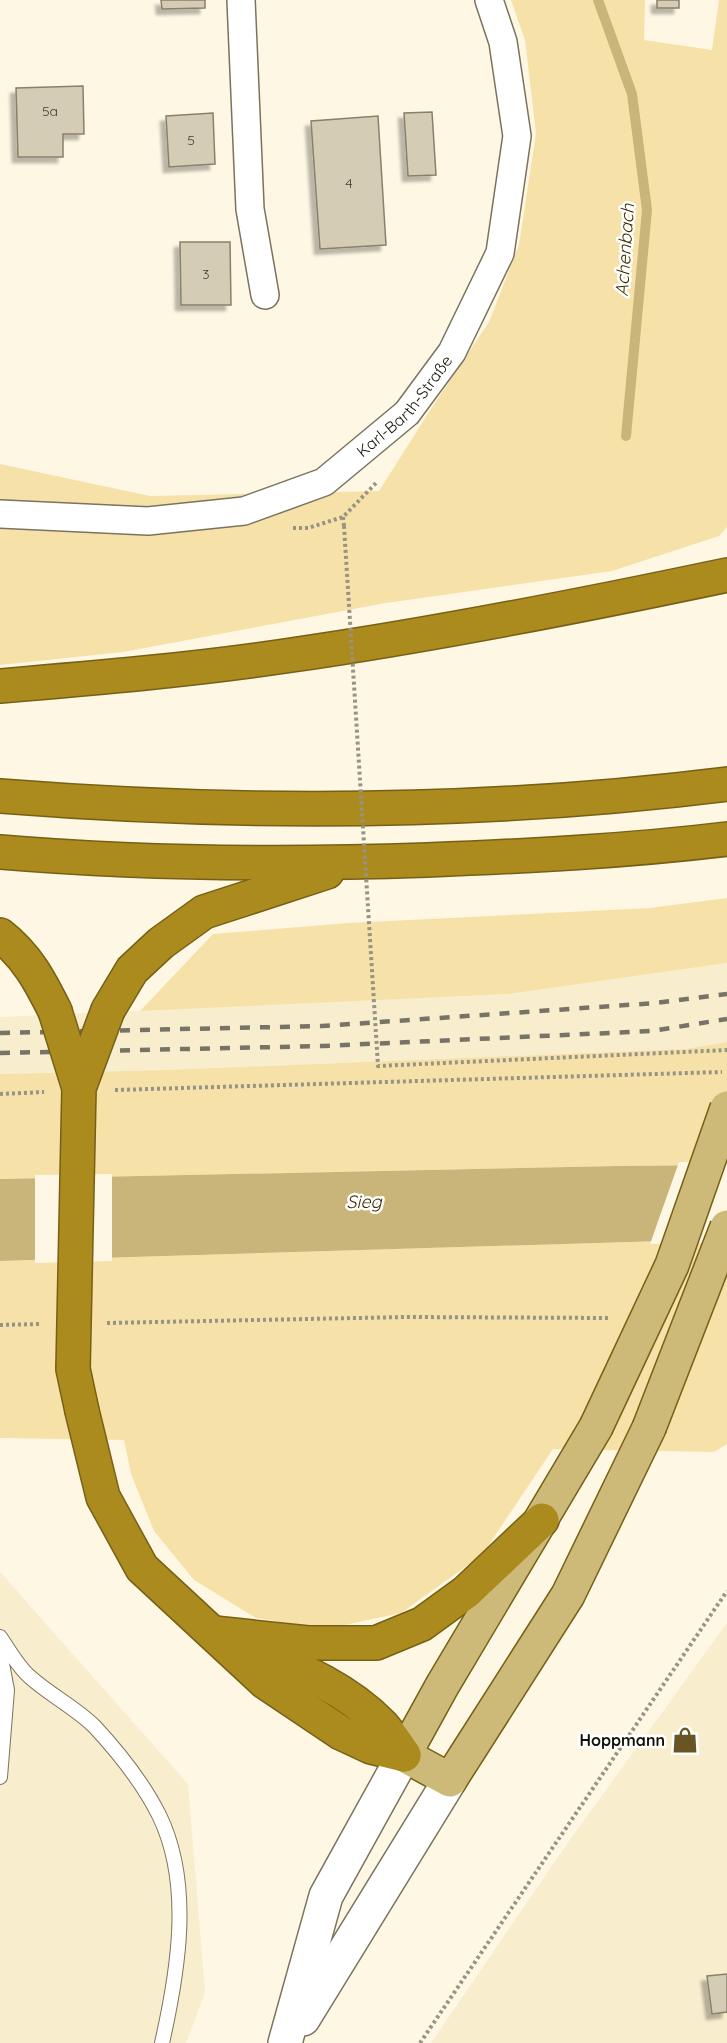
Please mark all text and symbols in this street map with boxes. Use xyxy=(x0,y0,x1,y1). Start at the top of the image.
house number: 5a xyxy=(42,102,58,120)
house number: 5 xyxy=(187,131,195,149)
house number: 4 xyxy=(345,174,353,192)
water label: Achenbach xyxy=(610,202,639,297)
house number: 3 xyxy=(202,265,210,283)
street label: Karl-Barth-Straße xyxy=(352,351,456,461)
water label: Sieg xyxy=(346,1190,384,1213)
shop icon: Hoppmann xyxy=(670,1725,700,1755)
place label: Hoppmann xyxy=(580,1730,665,1750)

